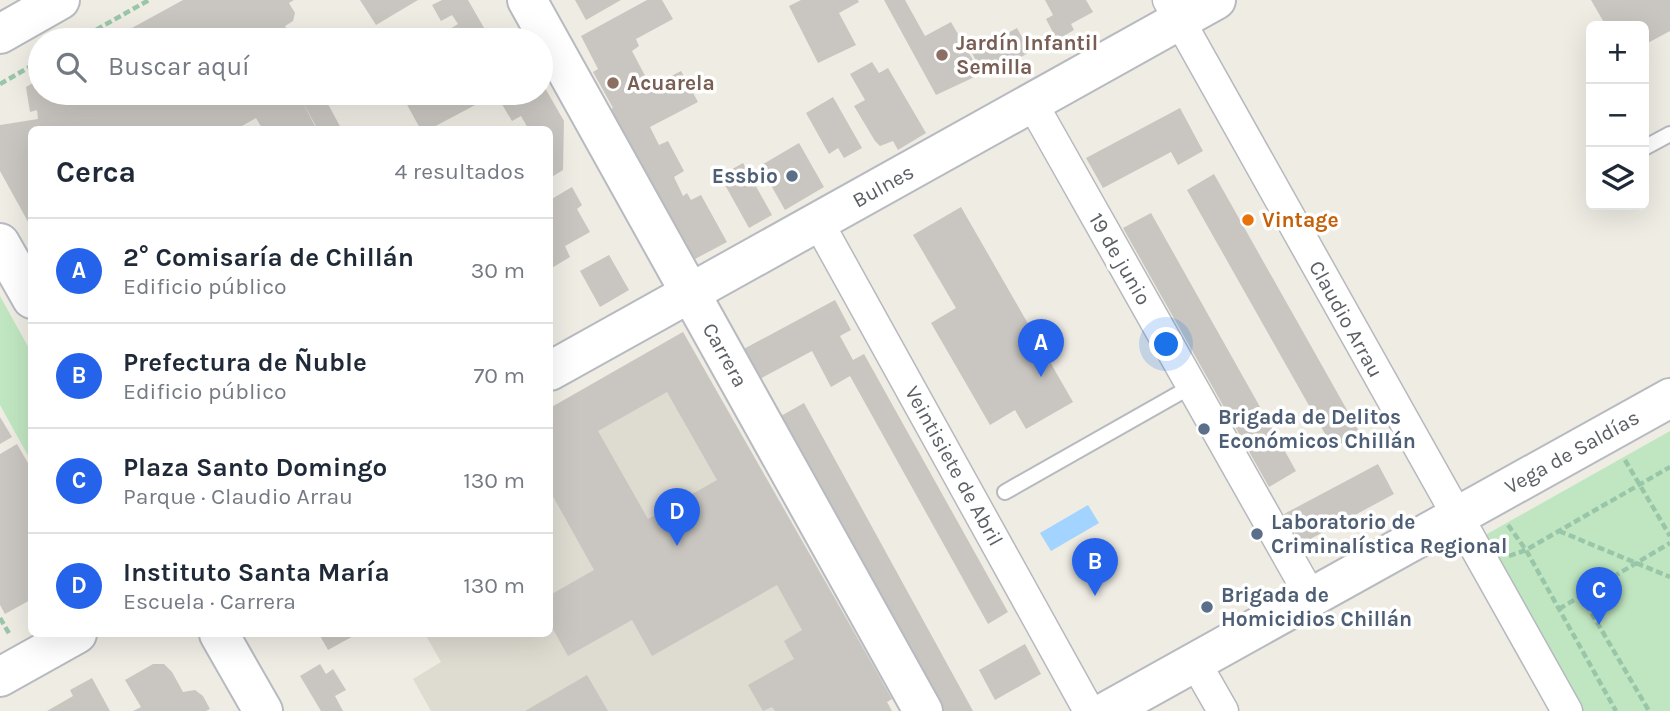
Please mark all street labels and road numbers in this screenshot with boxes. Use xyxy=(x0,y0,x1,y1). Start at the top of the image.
street label: Bulnes xyxy=(848,159,918,213)
street label: 19 de junio xyxy=(1084,209,1156,309)
street label: Claudio Arrau xyxy=(1304,256,1388,382)
street label: Carrera xyxy=(698,319,752,391)
street label: Veintisiete de Abril xyxy=(900,382,1008,550)
street label: Vega de Saldías xyxy=(1501,405,1643,499)

